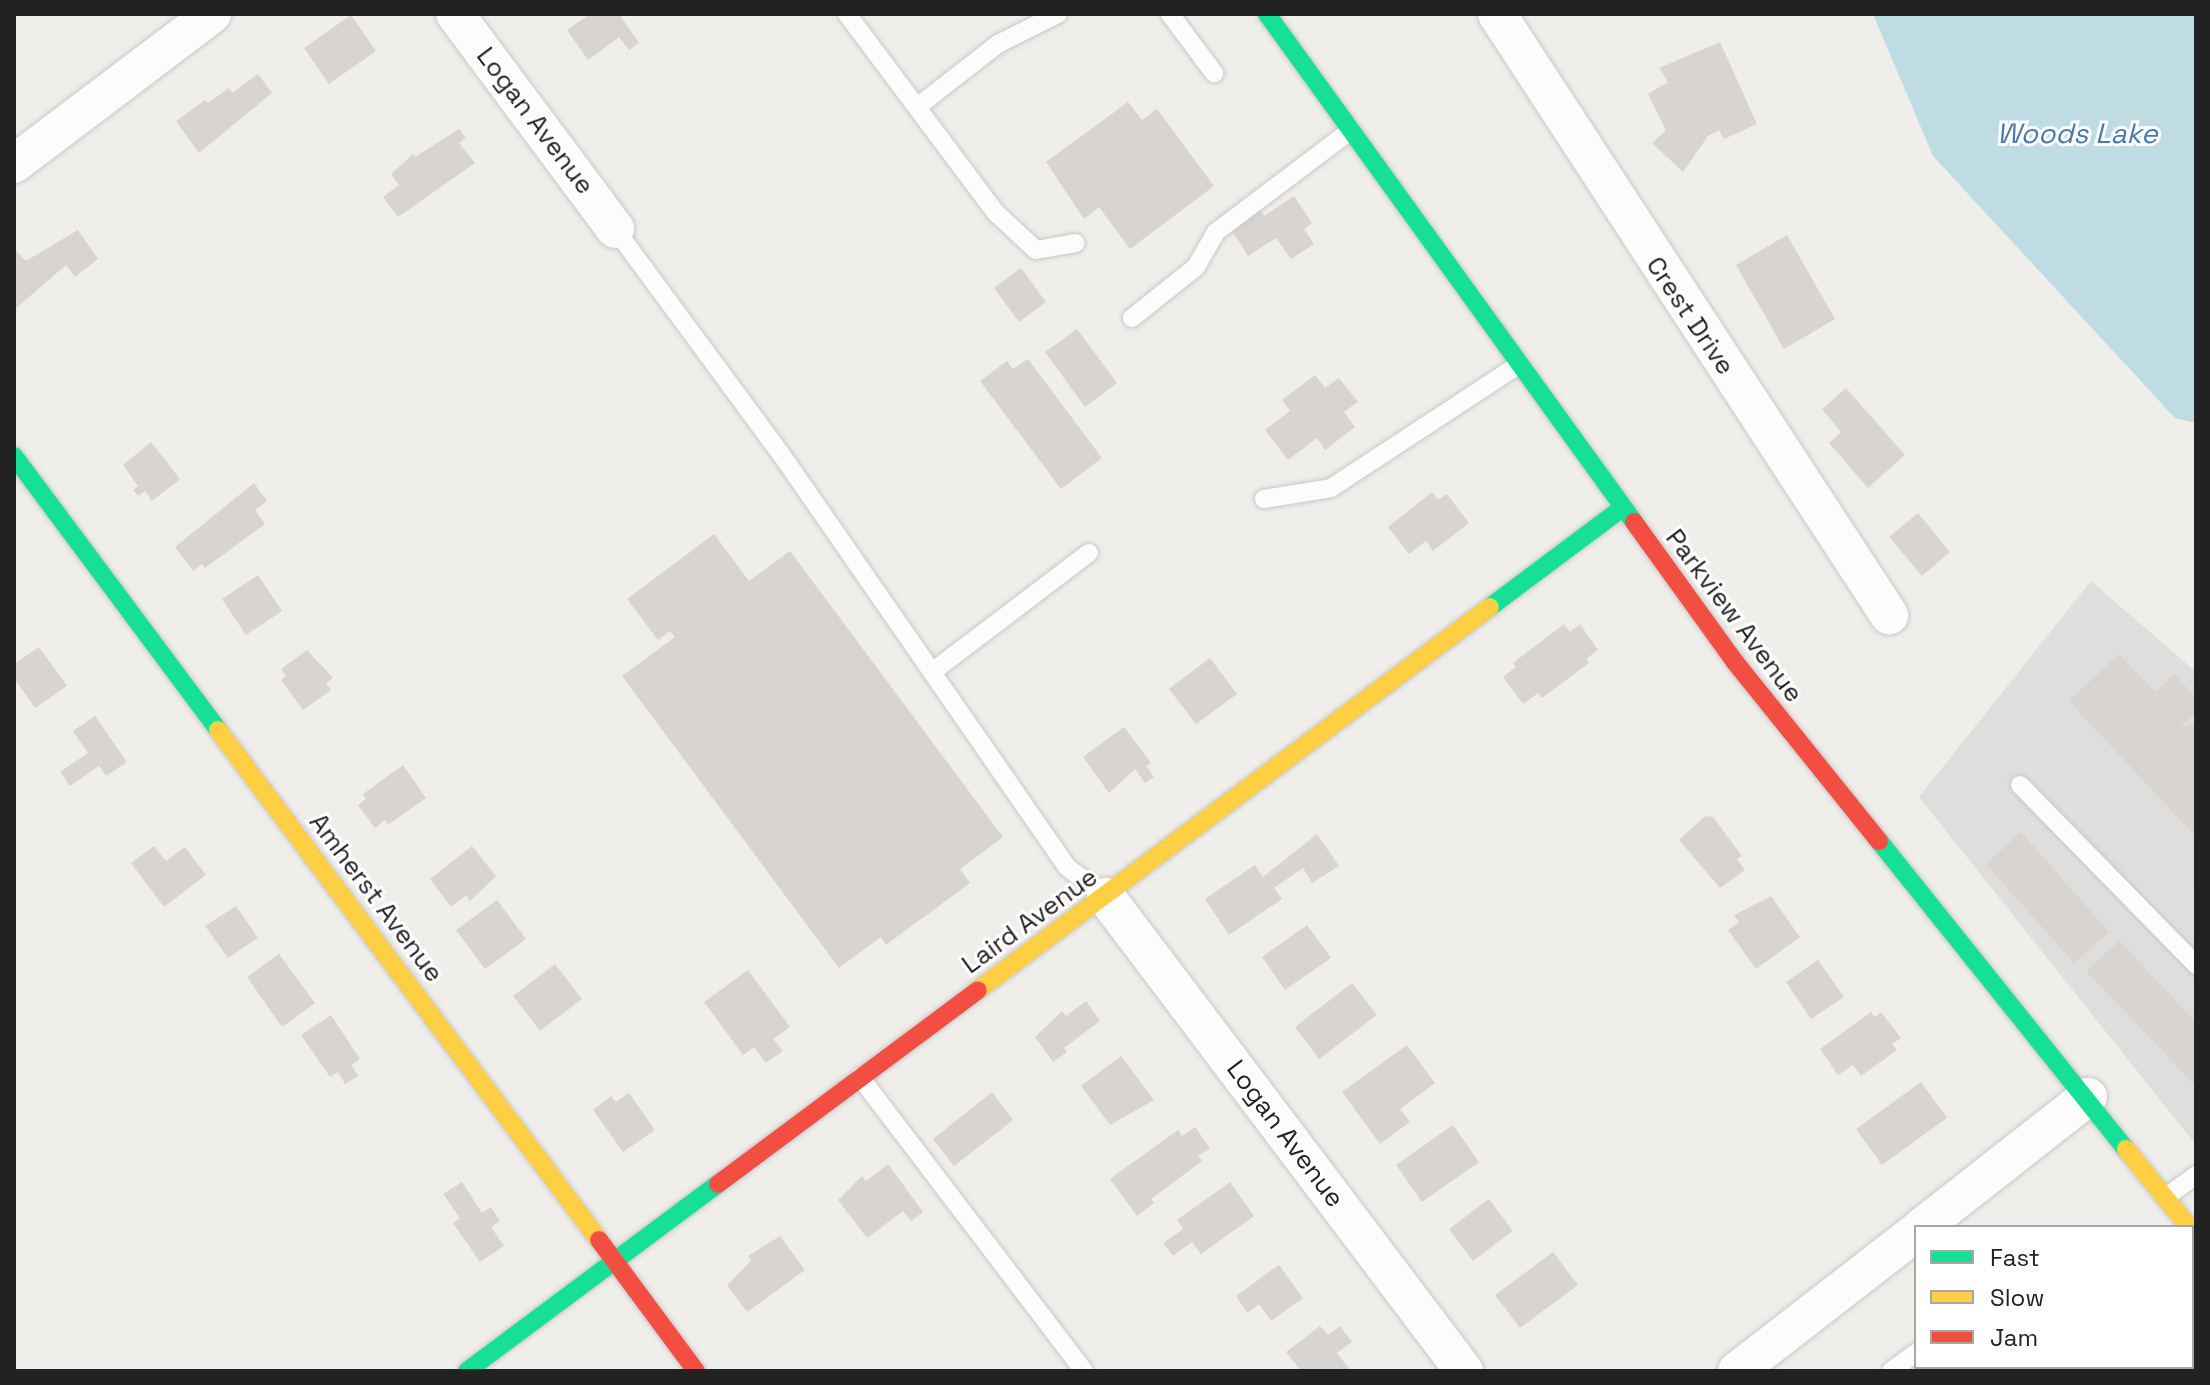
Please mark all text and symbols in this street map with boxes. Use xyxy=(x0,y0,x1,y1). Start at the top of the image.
street label: Logan Avenue xyxy=(470,41,600,201)
water label: Woods Lake xyxy=(1997,116,2157,150)
street label: Crest Drive xyxy=(1639,251,1741,381)
street label: Parkview Avenue xyxy=(1659,523,1809,709)
street label: Amherst Avenue xyxy=(302,807,450,989)
street label: Laird Avenue xyxy=(956,861,1104,981)
street label: Logan Avenue xyxy=(1220,1054,1350,1214)
legend xyxy=(1914,1225,2194,1369)
text: Fast xyxy=(1990,1242,2040,1273)
text: Slow xyxy=(1990,1282,2044,1313)
text: Jam xyxy=(1990,1322,2038,1353)

